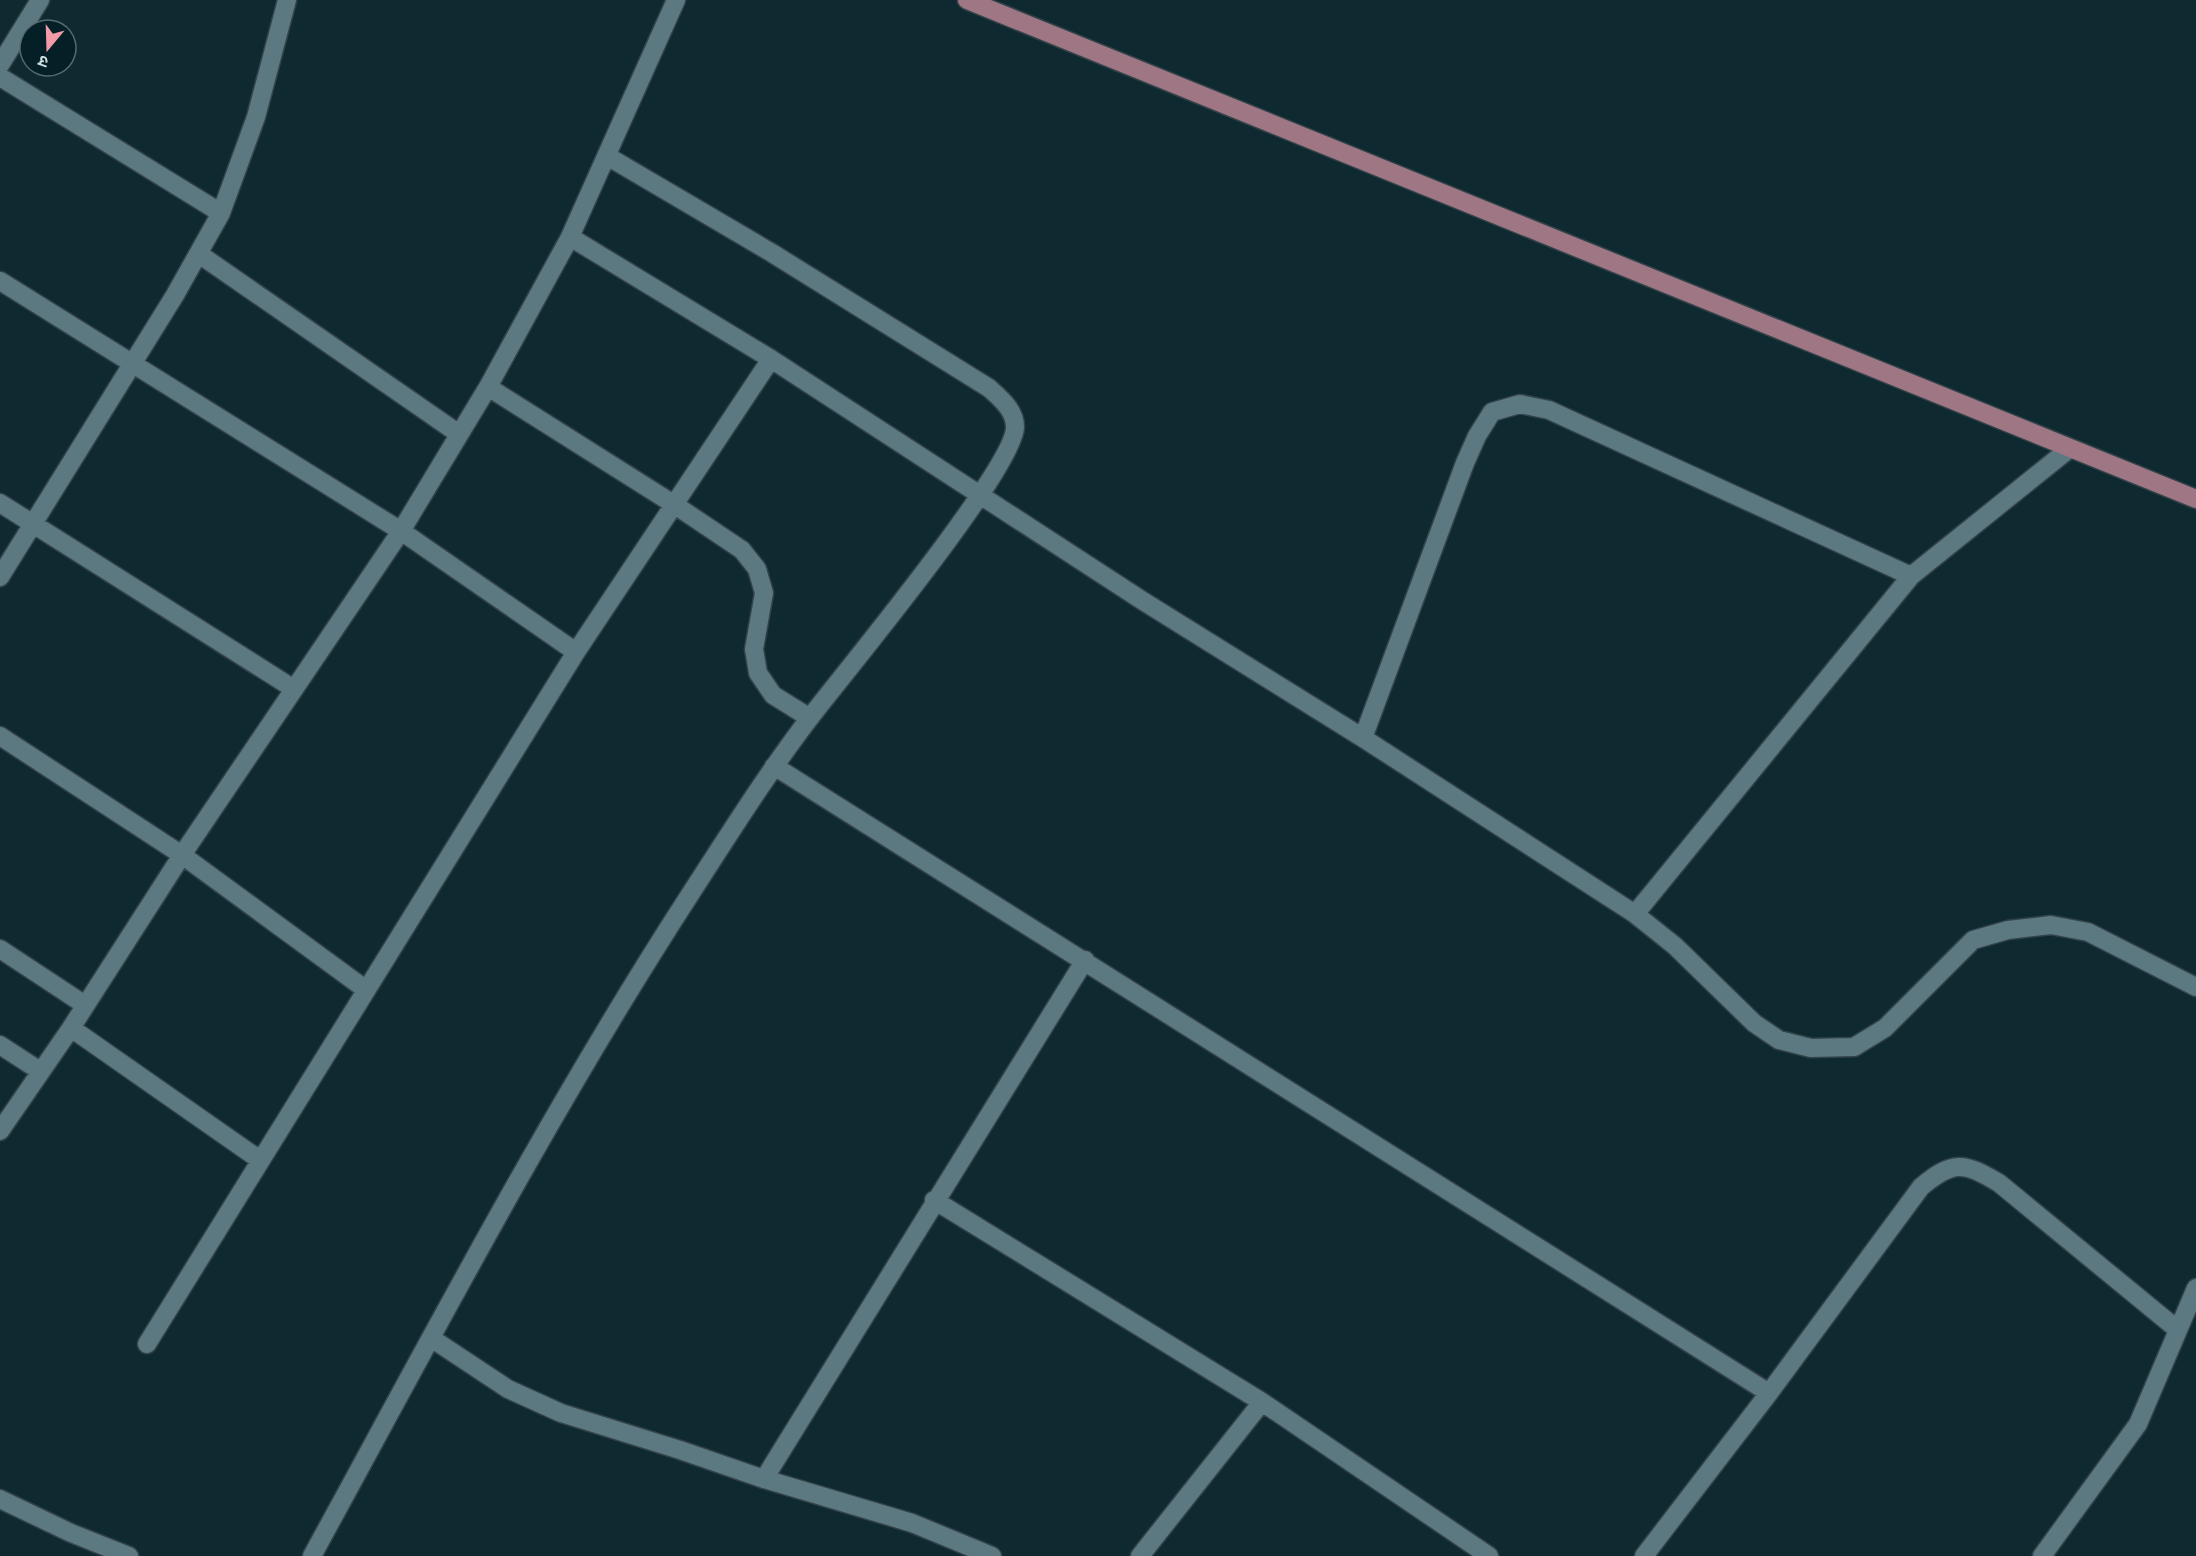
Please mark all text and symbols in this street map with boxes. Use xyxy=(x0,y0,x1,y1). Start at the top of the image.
north arrow xyxy=(18,18,78,78)
text: उ xyxy=(35,51,51,72)

